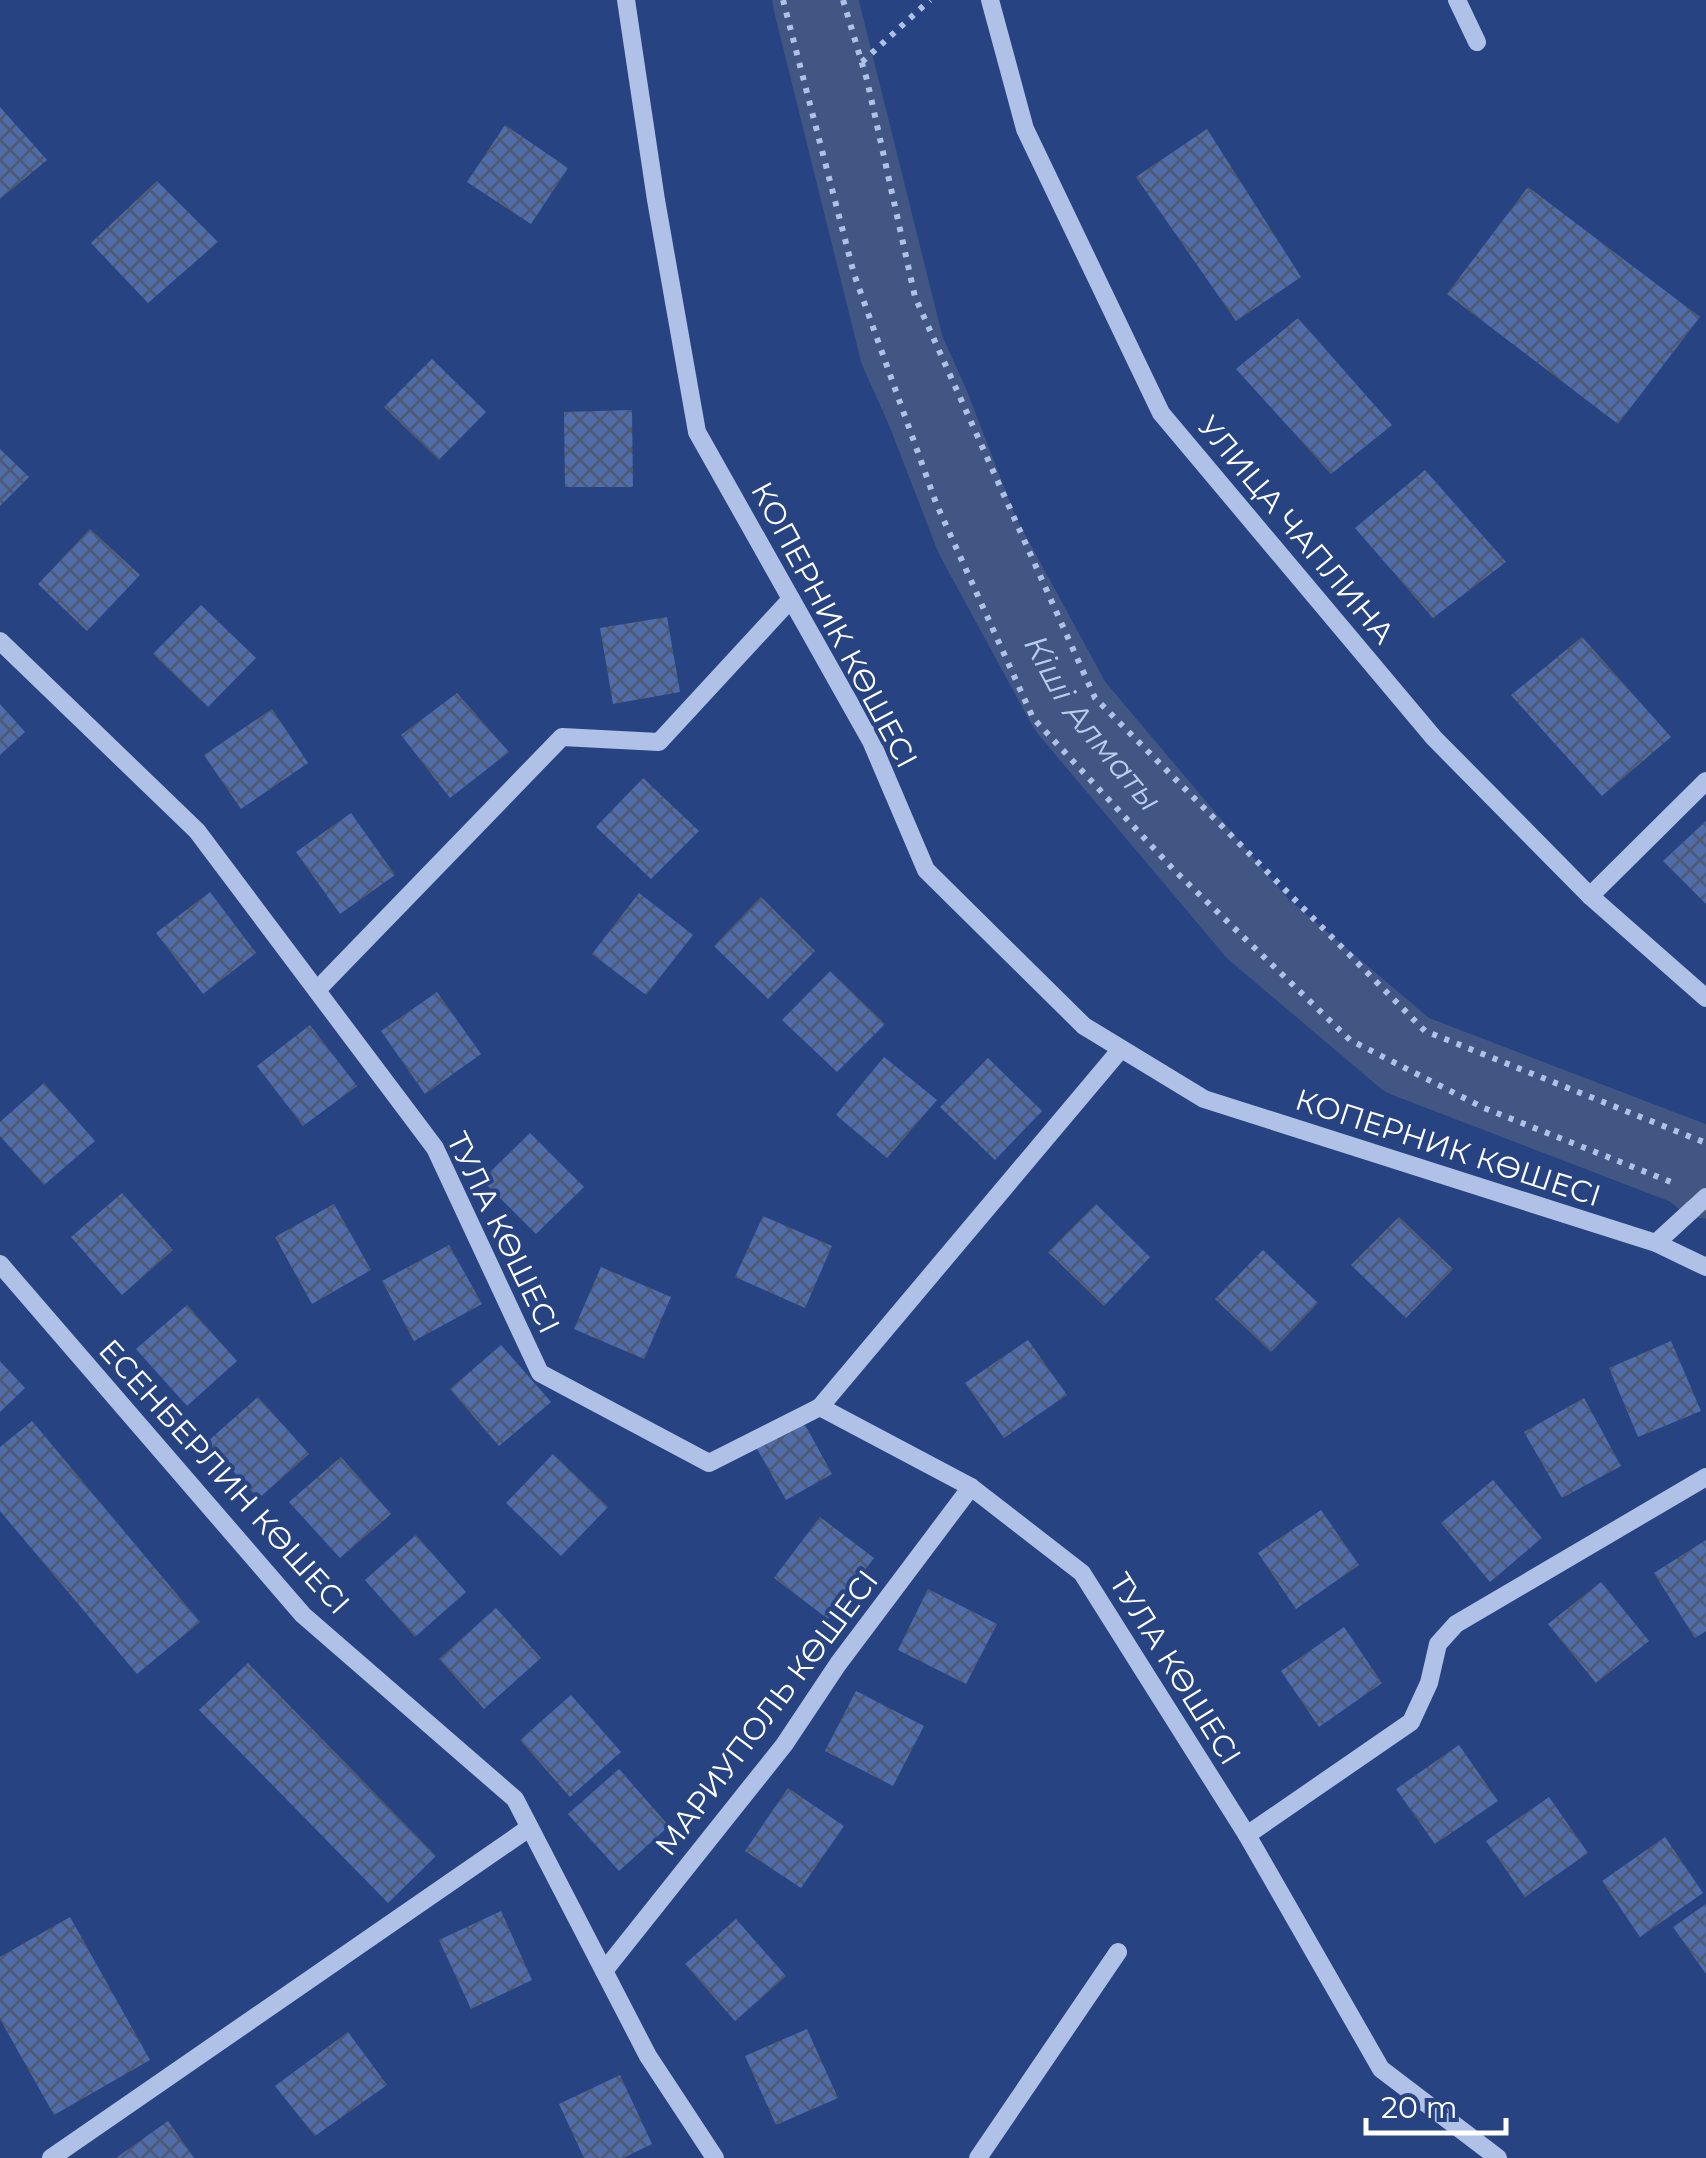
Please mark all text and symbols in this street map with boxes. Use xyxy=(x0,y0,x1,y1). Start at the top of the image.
street label: УЛИЦА ЧАПЛИНА xyxy=(1190,408,1403,651)
street label: КОПЕРНИК КӨШЕСІ xyxy=(743,475,926,774)
water label: Кіші Алматы xyxy=(1016,628,1170,819)
street label: КОПЕРНИК КӨШЕСІ xyxy=(1291,1081,1605,1214)
street label: ТУЛА КӨШЕСІ xyxy=(439,1126,568,1339)
street label: ЕСЕНБЕРЛИН КӨШЕСІ xyxy=(91,1332,358,1622)
street label: МАРИУПОЛЬ КӨШЕСІ xyxy=(647,1563,886,1863)
street label: ТУЛА КӨШЕСІ xyxy=(1102,1566,1249,1772)
scale bar xyxy=(1366,2073,1506,2135)
text: 20 m xyxy=(1381,2089,1458,2126)

